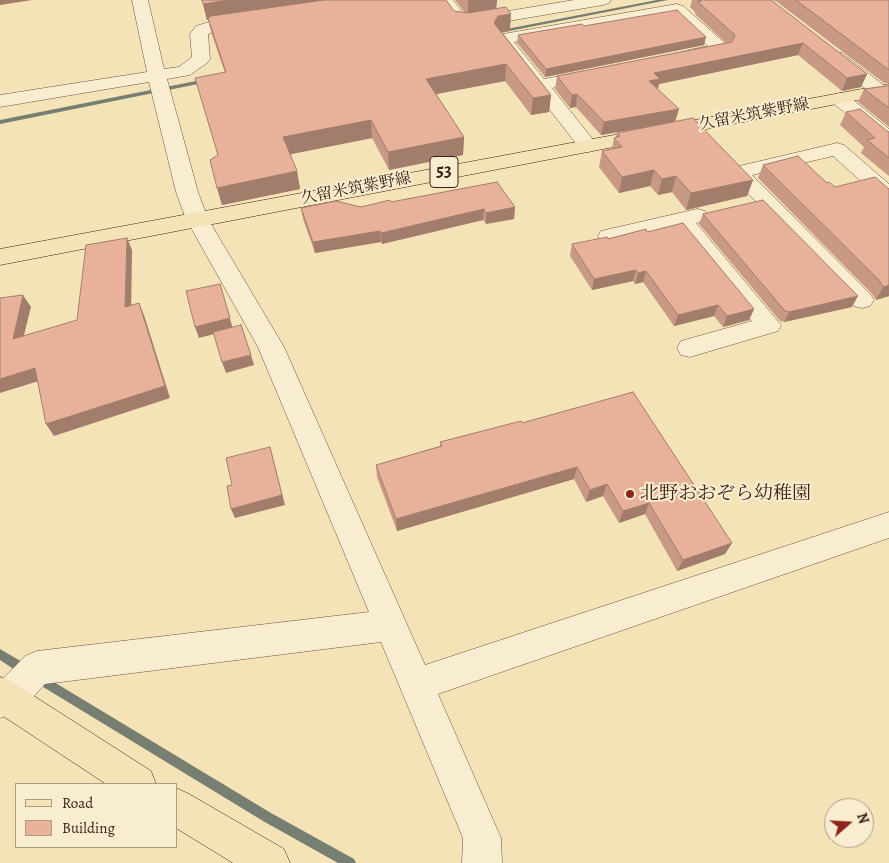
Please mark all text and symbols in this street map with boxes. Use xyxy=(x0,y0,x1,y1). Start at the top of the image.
street label: 久留米筑紫野線 xyxy=(697,95,811,135)
road number: 53 xyxy=(430,156,458,188)
street label: 久留米筑紫野線 xyxy=(299,169,413,209)
place label: 北野おおぞら幼稚園 xyxy=(640,483,811,505)
marker: 北野おおぞら幼稚園 xyxy=(624,488,636,500)
legend xyxy=(15,783,178,848)
text: Road xyxy=(62,793,93,813)
north arrow xyxy=(824,798,874,848)
text: N xyxy=(852,810,873,826)
text: Building xyxy=(62,818,115,838)

